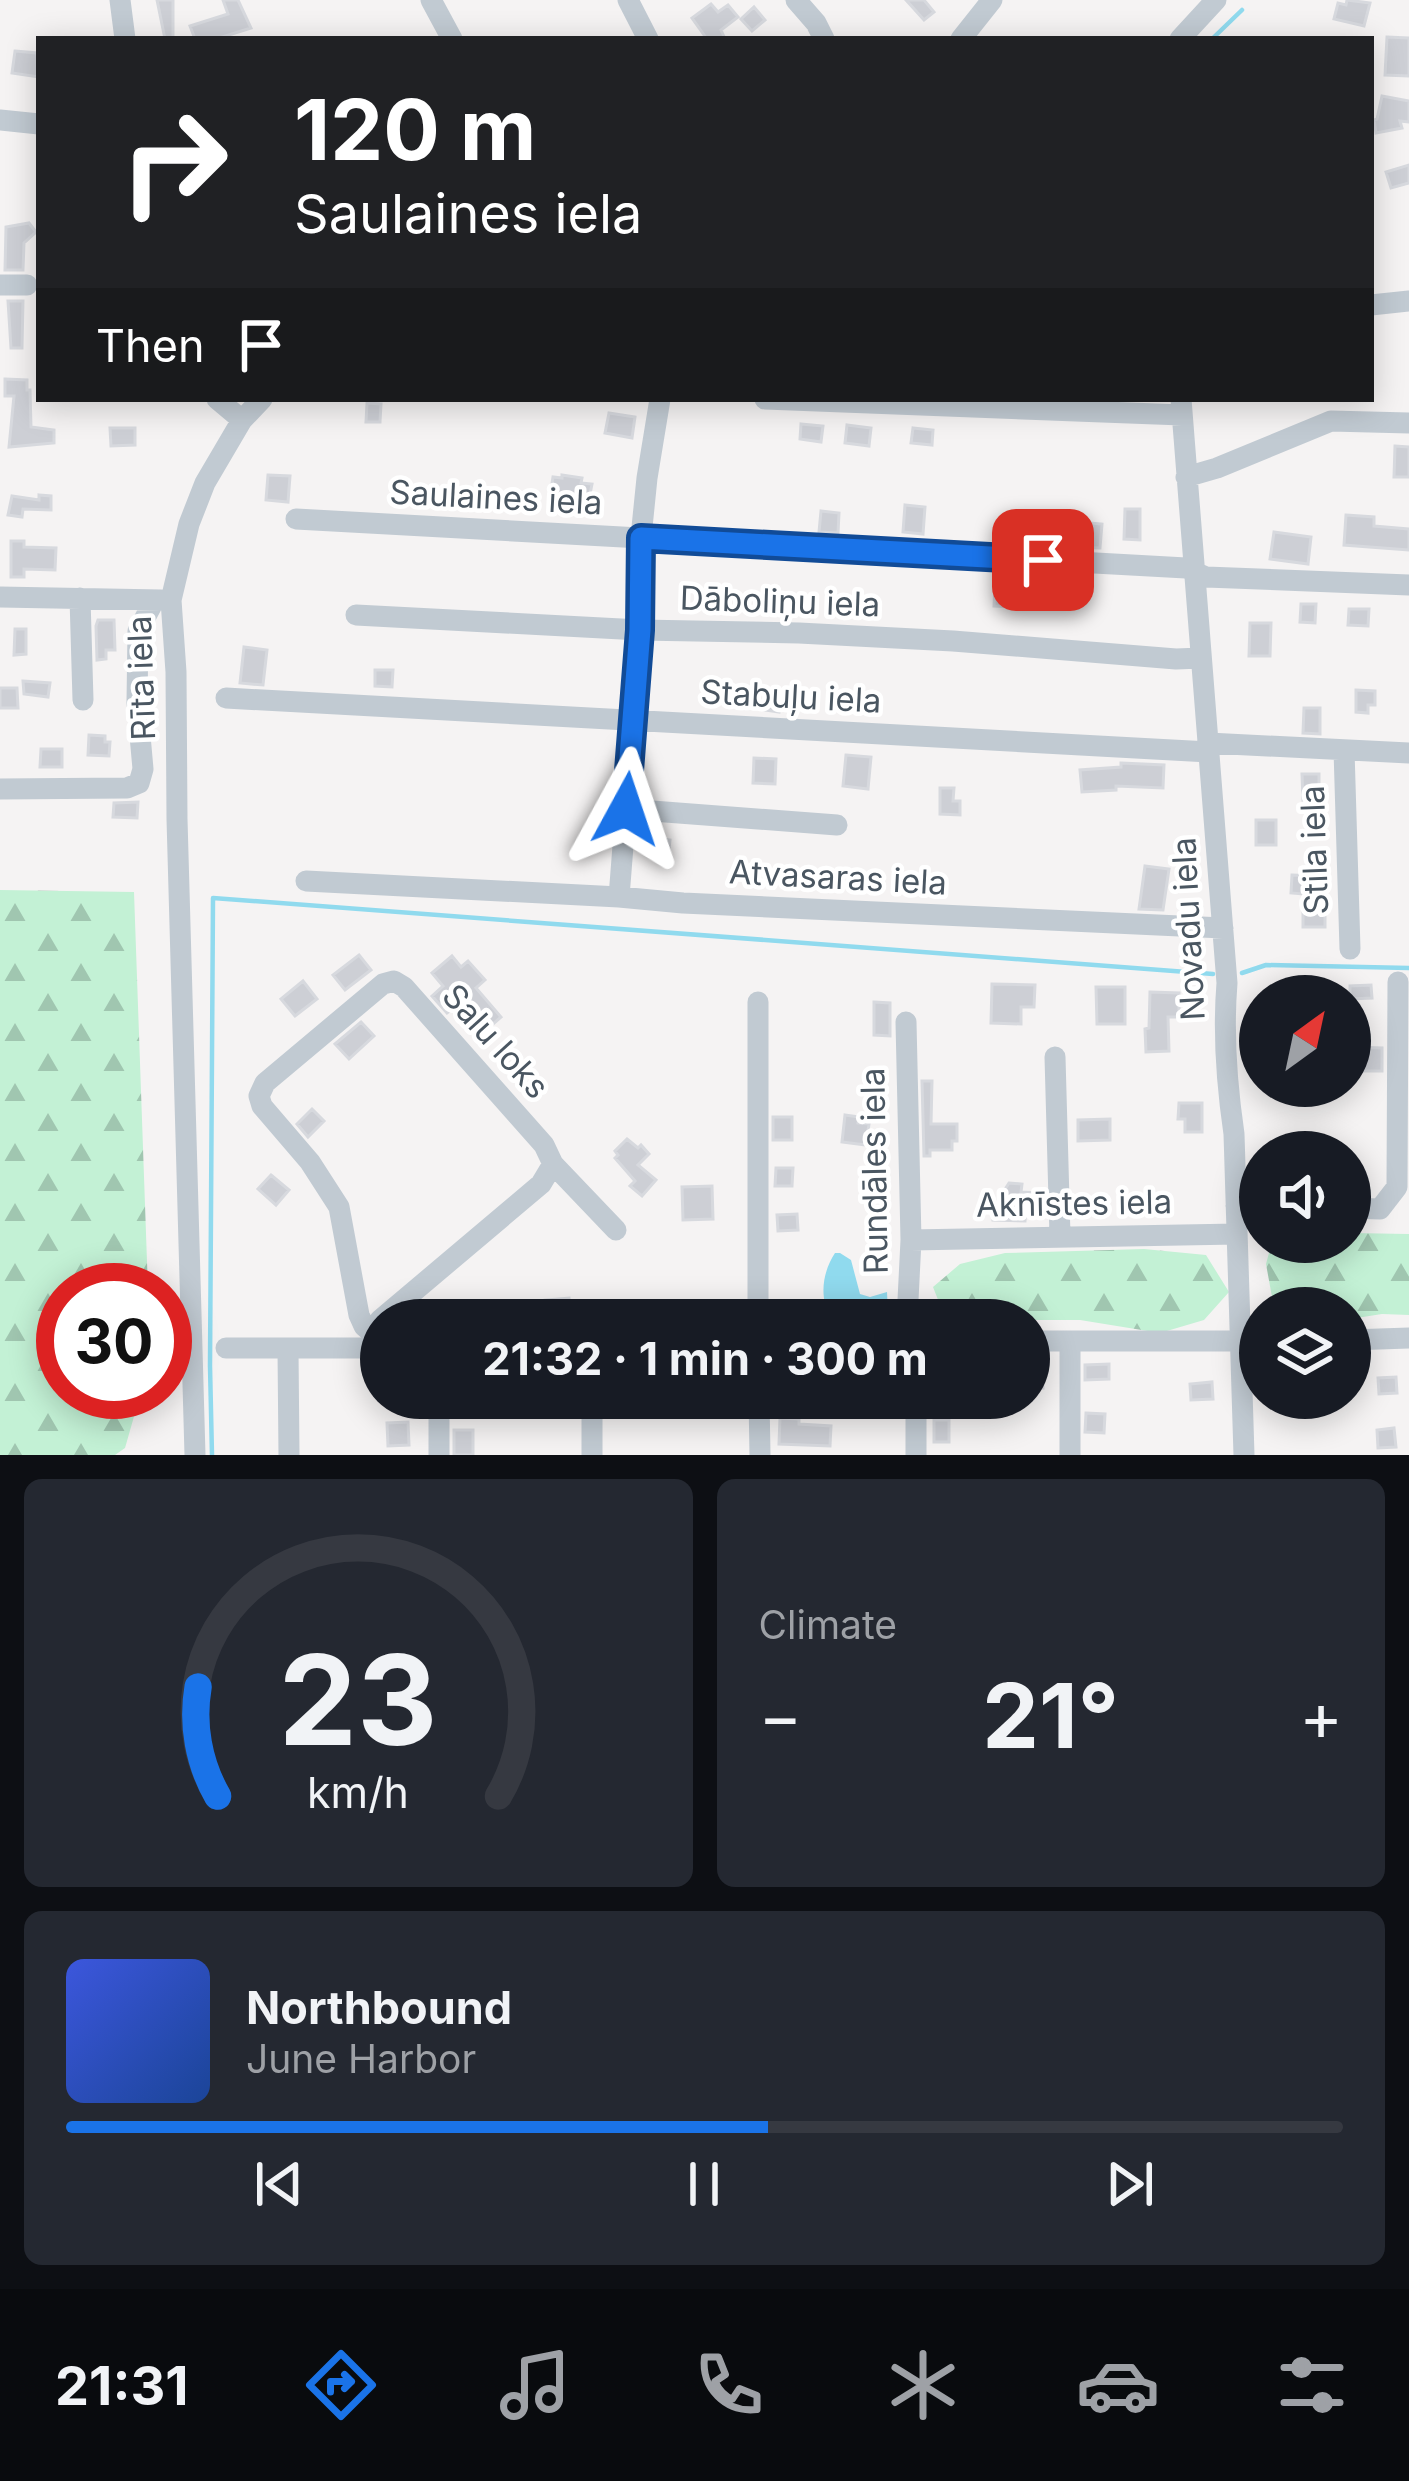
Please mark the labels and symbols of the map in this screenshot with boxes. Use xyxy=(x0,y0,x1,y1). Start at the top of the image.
street label: Saulaines iela xyxy=(389,471,603,523)
pin xyxy=(992,509,1094,611)
street label: Dāboliņu iela xyxy=(679,578,881,624)
street label: Rīta iela xyxy=(119,615,163,741)
street label: Stabuļu iela xyxy=(700,671,882,721)
position arrow xyxy=(563,746,689,872)
street label: Stila iela xyxy=(1292,785,1336,915)
street label: Novadu iela xyxy=(1163,836,1213,1022)
street label: Atvasaras iela xyxy=(728,851,948,903)
north arrow xyxy=(1239,975,1371,1107)
street label: Salu loks xyxy=(434,976,558,1106)
street label: Rundāles iela xyxy=(852,1067,896,1275)
street label: Aknīstes iela xyxy=(976,1181,1172,1225)
speed limit sign: 30 xyxy=(36,1263,192,1419)

